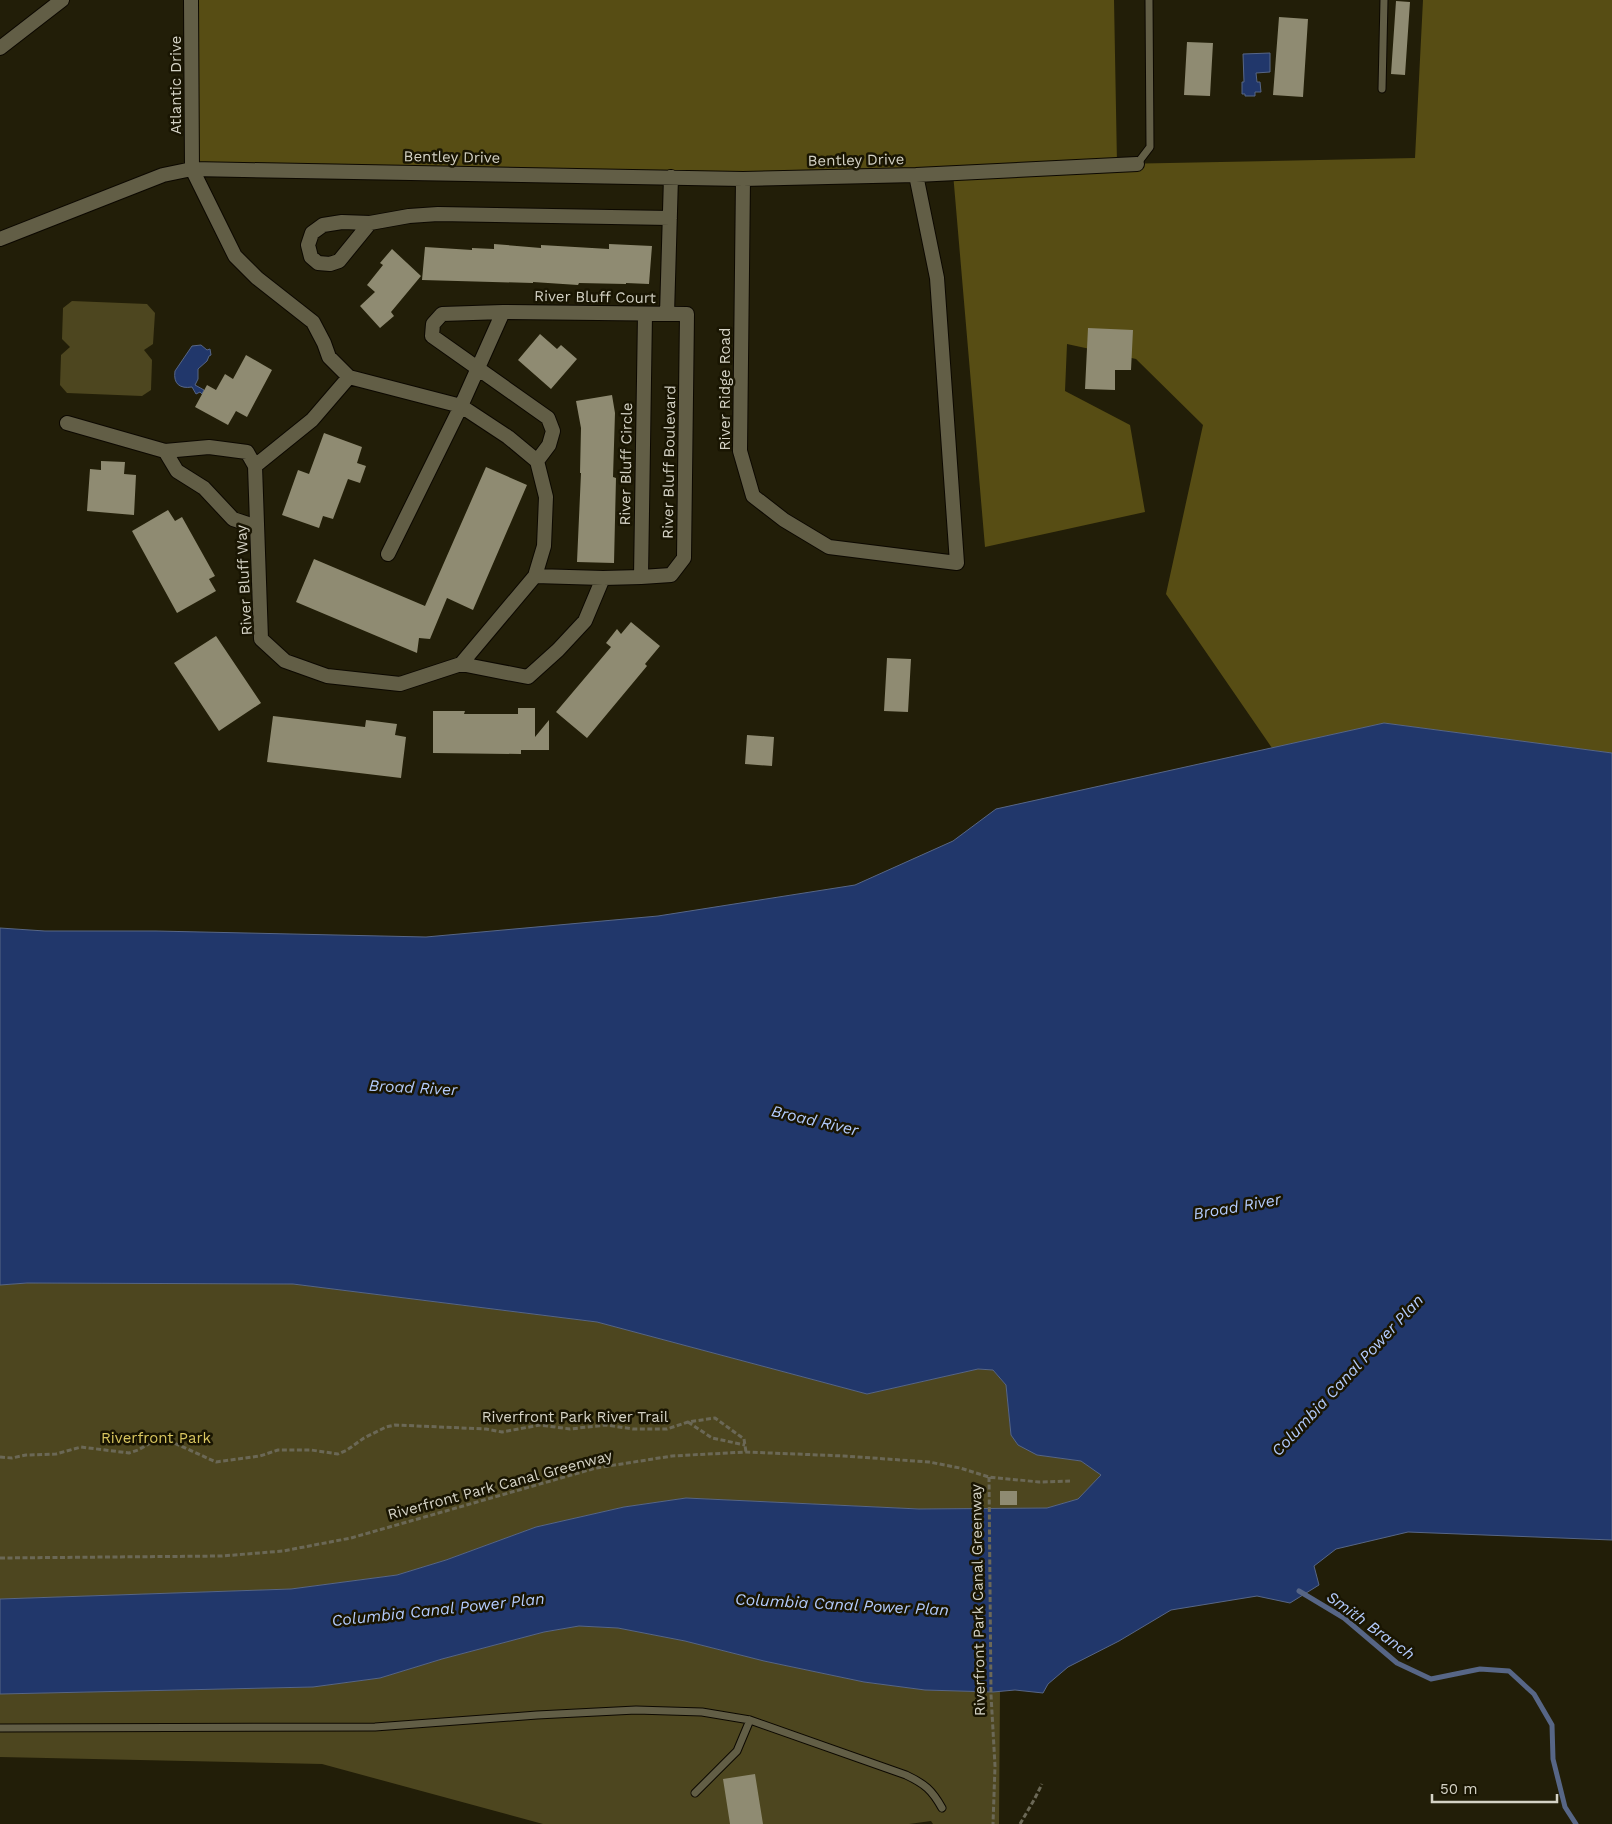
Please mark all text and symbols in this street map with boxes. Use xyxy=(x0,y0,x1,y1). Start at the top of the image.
street label: Atlantic Drive xyxy=(167,35,185,135)
street label: Bentley Drive xyxy=(404,147,500,167)
street label: Bentley Drive xyxy=(808,150,904,170)
street label: River Bluff Court xyxy=(534,287,657,307)
street label: River Ridge Road xyxy=(716,328,734,450)
street label: River Bluff Boulevard xyxy=(659,385,679,539)
street label: River Bluff Circle xyxy=(616,402,636,526)
street label: River Bluff Way xyxy=(232,524,256,636)
water label: Broad River xyxy=(368,1076,459,1099)
water label: Broad River xyxy=(770,1101,861,1140)
water label: Broad River xyxy=(1192,1189,1283,1224)
water label: Columbia Canal Power Plan xyxy=(1267,1291,1427,1460)
street label: Riverfront Park River Trail xyxy=(482,1408,669,1426)
park label: Riverfront Park xyxy=(101,1429,212,1447)
street label: Riverfront Park Canal Greenway xyxy=(386,1446,615,1524)
street label: Riverfront Park Canal Greenway xyxy=(967,1484,989,1716)
water label: Smith Branch xyxy=(1323,1587,1419,1664)
water label: Columbia Canal Power Plan xyxy=(331,1589,545,1630)
water label: Columbia Canal Power Plan xyxy=(735,1589,949,1620)
scale bar xyxy=(1432,1772,1557,1804)
text: 50 m xyxy=(1440,1780,1477,1798)

